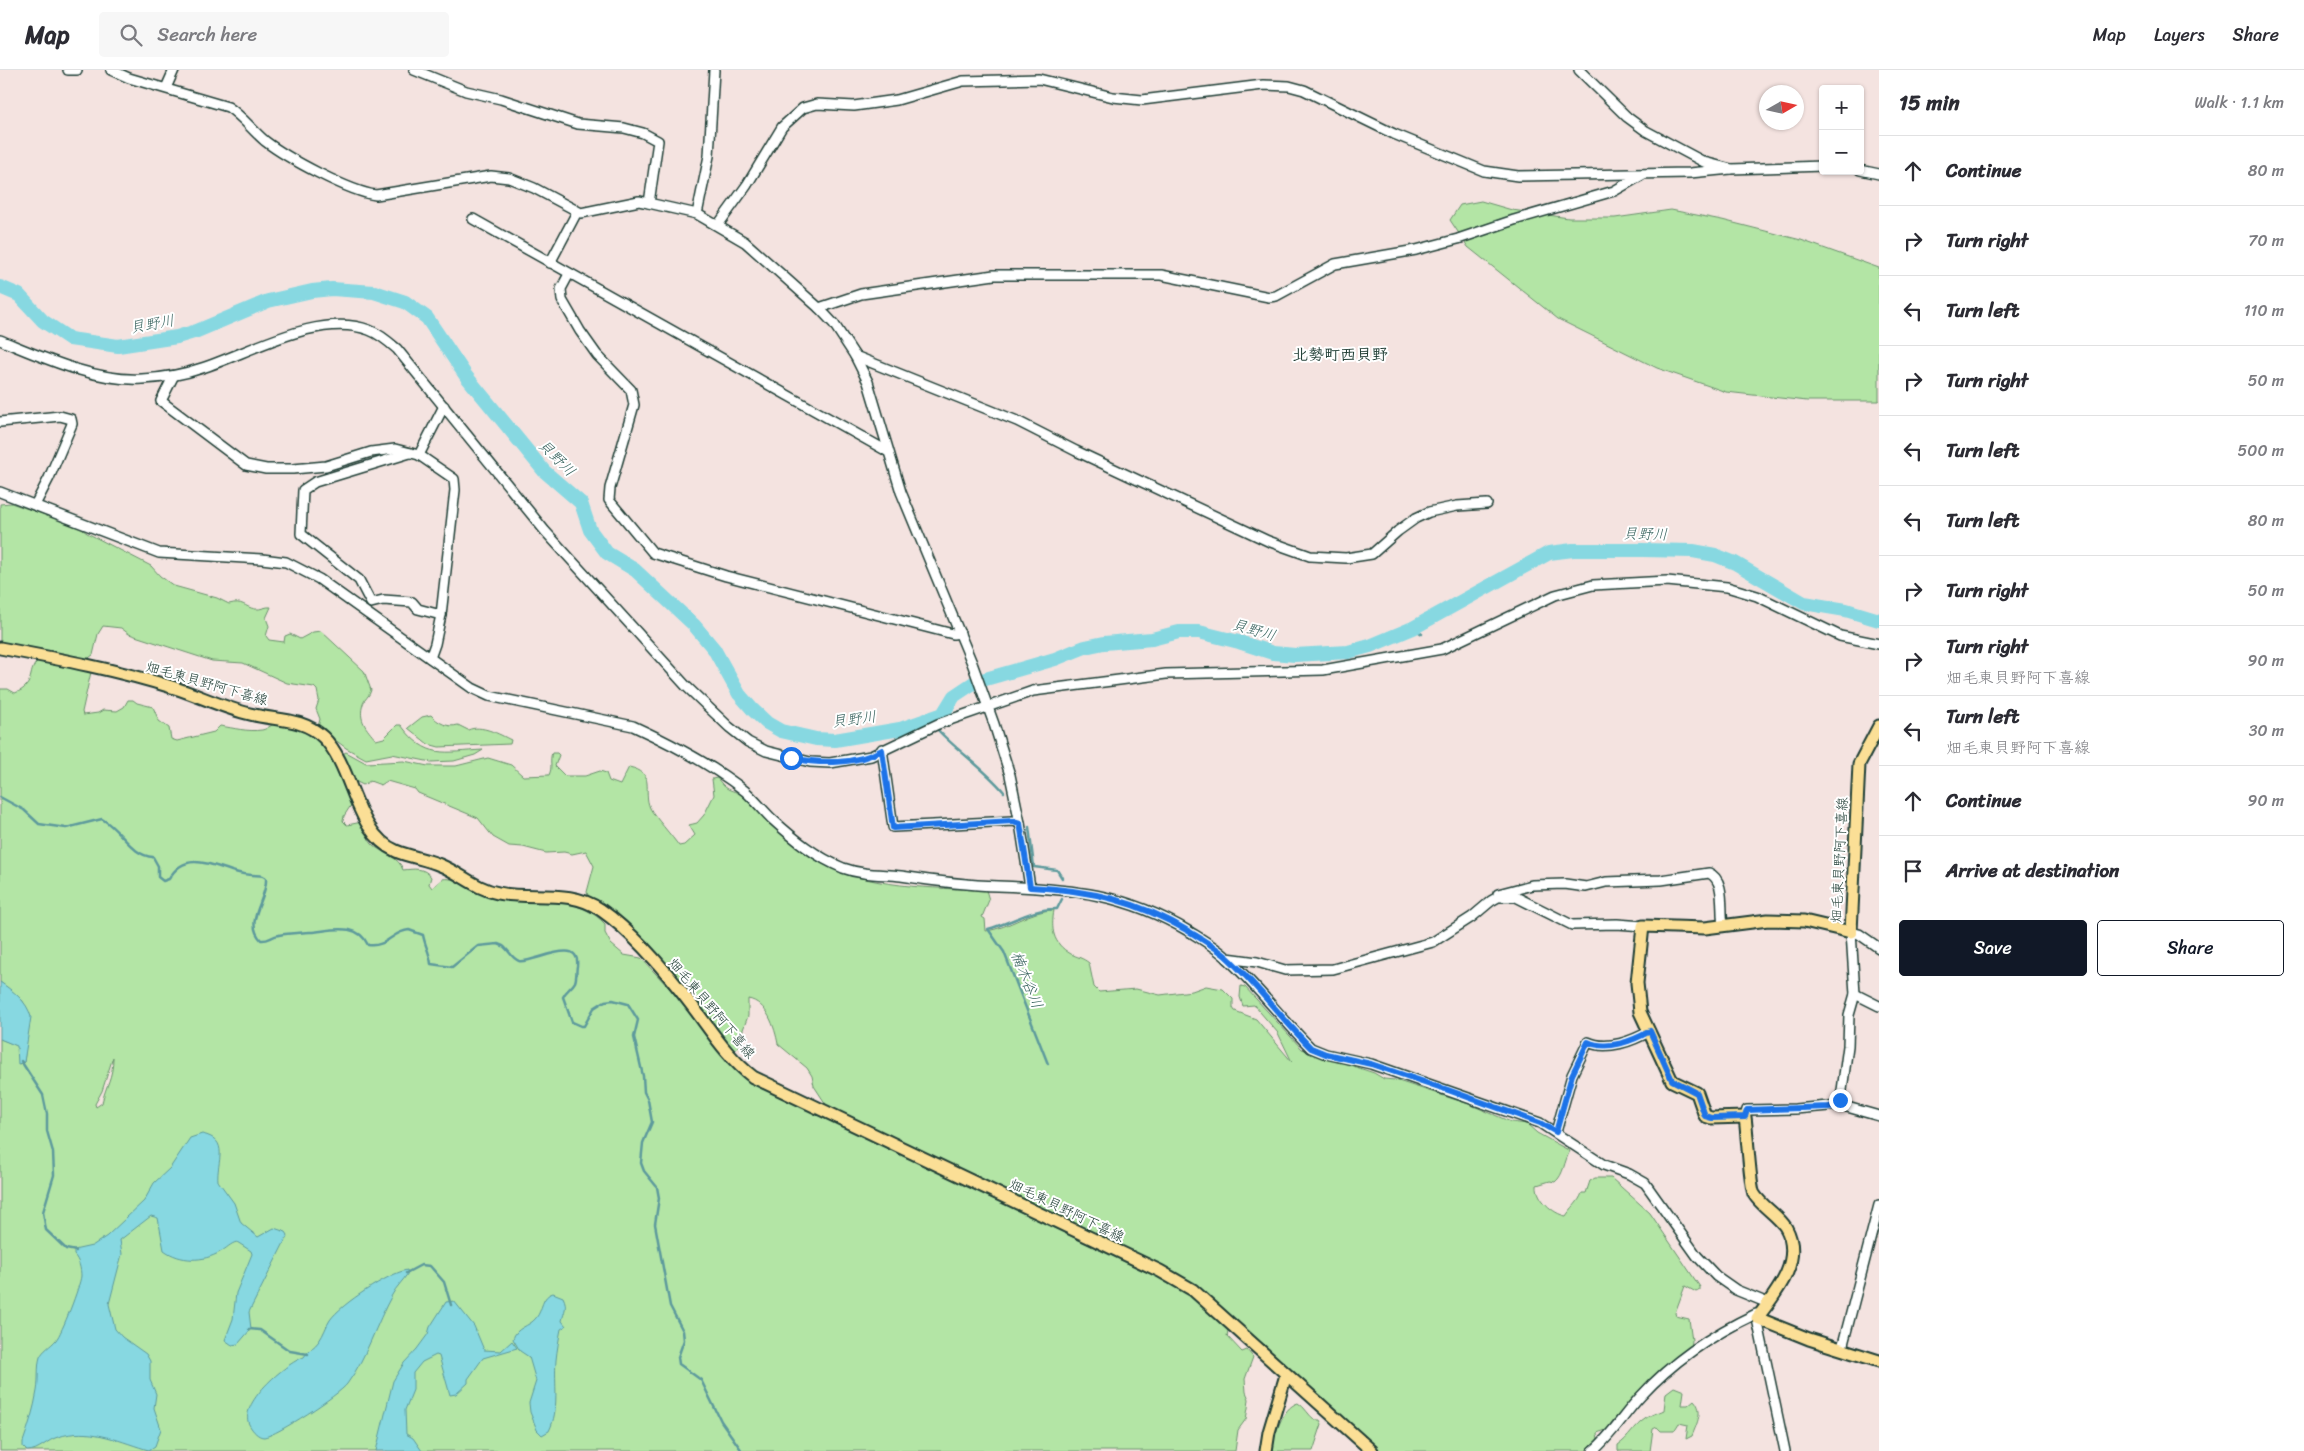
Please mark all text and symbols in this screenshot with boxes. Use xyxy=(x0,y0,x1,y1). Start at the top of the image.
search box xyxy=(99,12,449,57)
text: Map xyxy=(25,14,69,56)
text: Search here xyxy=(157,18,257,51)
text: Map xyxy=(2093,19,2126,51)
text: Layers xyxy=(2154,19,2205,51)
text: Share xyxy=(2233,19,2279,51)
icon: search xyxy=(117,21,145,49)
text: 15 min xyxy=(1899,84,1960,122)
north arrow xyxy=(1759,85,1804,130)
map controls xyxy=(1819,85,1864,175)
button: + xyxy=(1819,85,1864,130)
text: Walk · 1.1 km xyxy=(2194,88,2284,117)
button: − xyxy=(1819,130,1864,175)
text: Continue xyxy=(1946,154,2022,187)
text: 80 m xyxy=(2248,156,2284,185)
icon: ahead xyxy=(1899,157,1927,185)
text: Turn right xyxy=(1946,224,2028,257)
text: 70 m xyxy=(2248,226,2284,255)
icon: right xyxy=(1899,227,1927,255)
text: Turn left xyxy=(1946,294,2019,327)
text: 110 m xyxy=(2244,296,2284,325)
icon: left xyxy=(1899,297,1927,325)
water label: 貝野川 xyxy=(128,307,176,341)
district label: 北勢町西貝野 xyxy=(1292,340,1388,369)
text: Turn right xyxy=(1946,364,2028,397)
text: 50 m xyxy=(2248,366,2284,395)
icon: right xyxy=(1899,367,1927,395)
water label: 貝野川 xyxy=(532,433,582,483)
text: Turn left xyxy=(1946,434,2019,467)
text: 500 m xyxy=(2238,436,2284,465)
icon: left xyxy=(1899,437,1927,465)
text: Turn left xyxy=(1946,504,2019,537)
text: 80 m xyxy=(2248,506,2284,535)
icon: left xyxy=(1899,507,1927,535)
water label: 貝野川 xyxy=(1622,521,1668,547)
text: Turn right xyxy=(1946,574,2028,607)
text: 50 m xyxy=(2248,576,2284,605)
icon: right xyxy=(1899,577,1927,605)
water label: 貝野川 xyxy=(1229,611,1279,649)
text: Turn right xyxy=(1946,630,2028,663)
text: 90 m xyxy=(2248,646,2284,675)
icon: right xyxy=(1899,647,1927,675)
street label: 畑毛東貝野阿下喜線 xyxy=(143,654,271,713)
text: 畑毛東貝野阿下喜線 xyxy=(1946,663,2090,692)
text: Turn left xyxy=(1946,700,2019,733)
water label: 貝野川 xyxy=(830,703,878,735)
text: 30 m xyxy=(2249,716,2284,745)
icon: left xyxy=(1899,717,1927,745)
text: 畑毛東貝野阿下喜線 xyxy=(1946,733,2090,762)
route start xyxy=(780,747,803,770)
text: Continue xyxy=(1946,784,2022,817)
text: 90 m xyxy=(2248,786,2284,815)
icon: ahead xyxy=(1899,787,1927,815)
street label: 畑毛東貝野阿下喜線 xyxy=(1824,796,1855,924)
text: Arrive at destination xyxy=(1946,854,2119,887)
icon: arrive xyxy=(1899,857,1927,885)
button: Save xyxy=(1899,920,2087,976)
button: Share xyxy=(2097,920,2284,976)
water label: 楠木谷川 xyxy=(1004,947,1050,1013)
street label: 畑毛東貝野阿下喜線 xyxy=(662,952,762,1065)
route end xyxy=(1829,1089,1852,1112)
street label: 畑毛東貝野阿下喜線 xyxy=(1005,1172,1129,1249)

